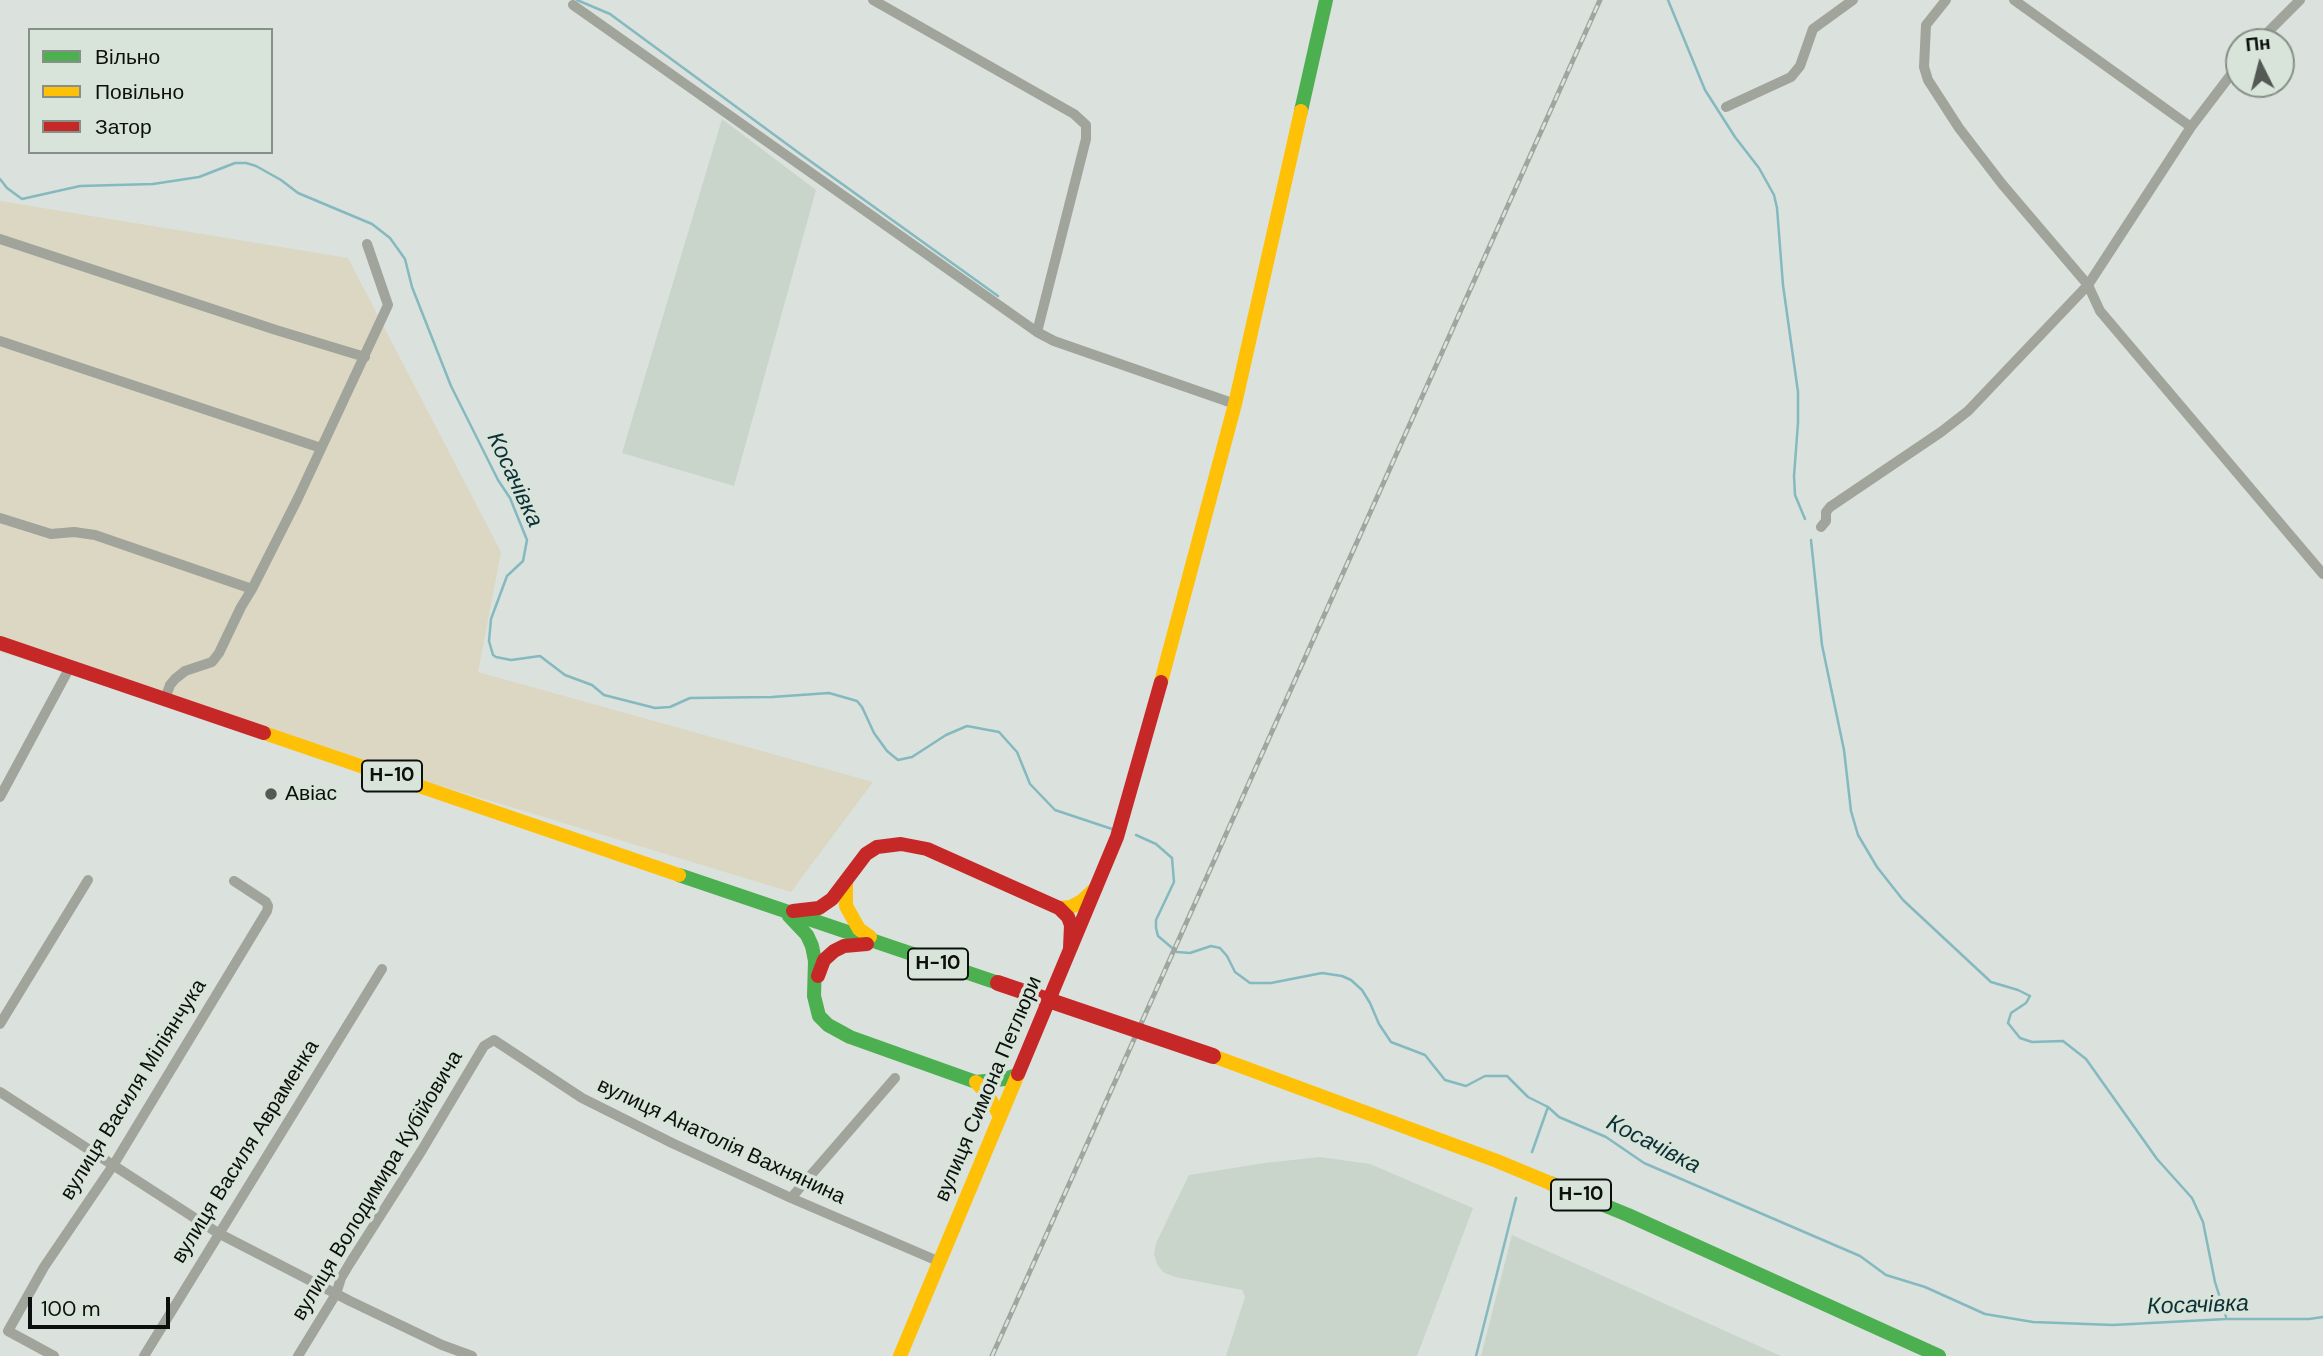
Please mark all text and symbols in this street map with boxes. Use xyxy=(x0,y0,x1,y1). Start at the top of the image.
legend xyxy=(28,28,273,154)
north arrow xyxy=(2225,28,2295,98)
text: Пн xyxy=(2244,30,2272,57)
text: Вільно xyxy=(95,43,160,71)
text: Повільно xyxy=(95,78,184,106)
text: Затор xyxy=(95,113,152,141)
water label: Косачівка xyxy=(480,428,548,532)
road number: Н-10 xyxy=(362,761,422,792)
place label: Авіас xyxy=(285,781,337,807)
marker: Авіас xyxy=(263,786,279,802)
road number: Н-10 xyxy=(908,948,968,980)
street label: вулиця Симона Петлюри xyxy=(930,973,1048,1205)
street label: вулиця Василя Міліянчука xyxy=(56,975,212,1205)
street label: вулиця Василя Авраменка xyxy=(167,1036,325,1268)
street label: вулиця Володимира Кубійовича xyxy=(287,1047,469,1325)
street label: вулиця Анатолія Вахнянина xyxy=(593,1073,849,1211)
water label: Косачівка xyxy=(1601,1110,1705,1180)
road number: Н-10 xyxy=(1551,1180,1611,1210)
scale bar xyxy=(32,1282,173,1326)
water label: Косачівка xyxy=(2147,1290,2249,1322)
text: 100 m xyxy=(41,1295,101,1323)

